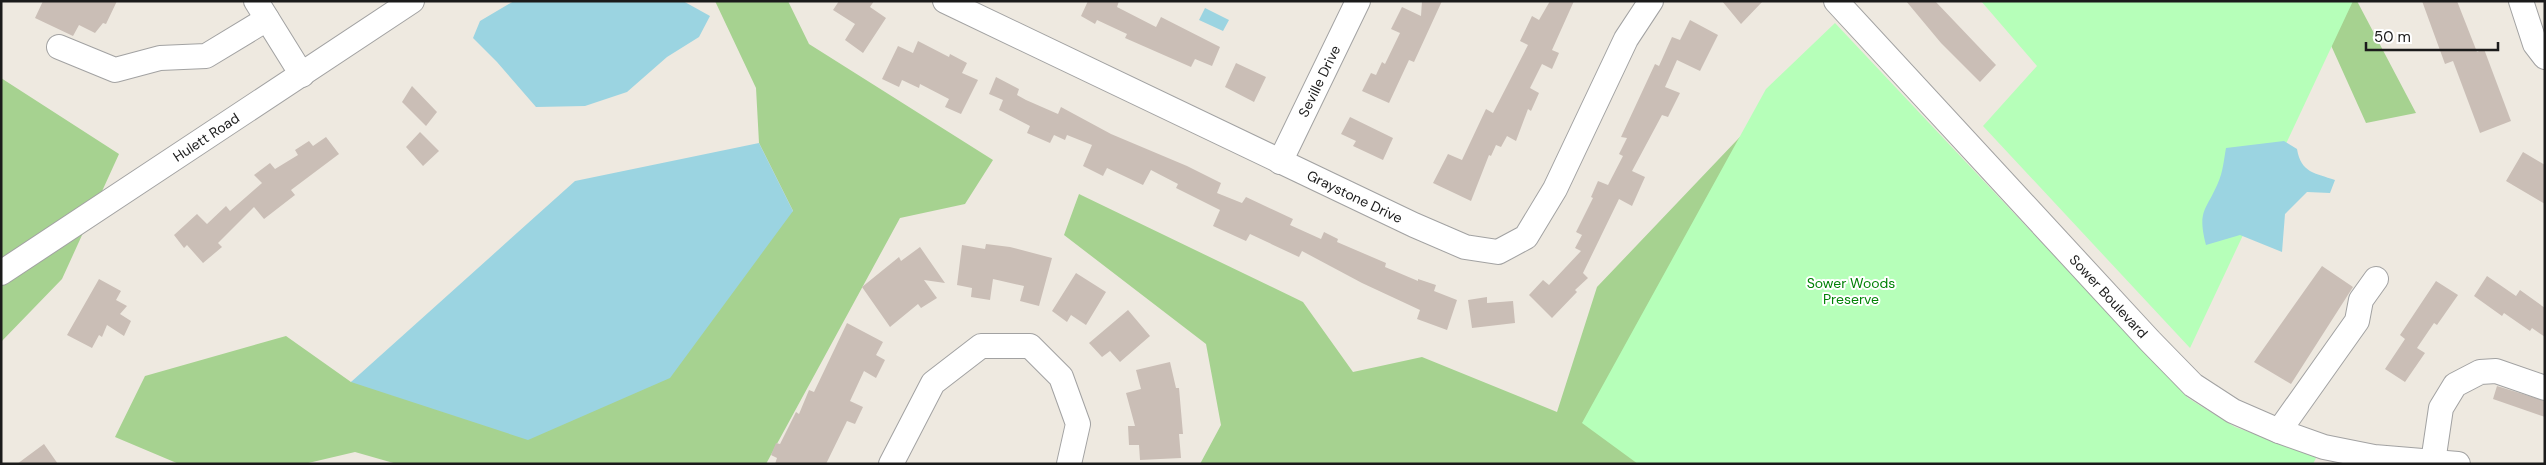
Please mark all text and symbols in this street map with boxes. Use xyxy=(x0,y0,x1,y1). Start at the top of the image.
scale bar xyxy=(2366,20,2498,52)
text: 50 m xyxy=(2374,27,2411,47)
street label: Seville Drive xyxy=(1294,42,1344,120)
street label: Hulett Road xyxy=(170,109,243,166)
street label: Graystone Drive xyxy=(1304,166,1405,227)
street label: Sower Boulevard xyxy=(2066,251,2152,342)
park label: Sower Woods Preserve xyxy=(1807,274,1895,308)

